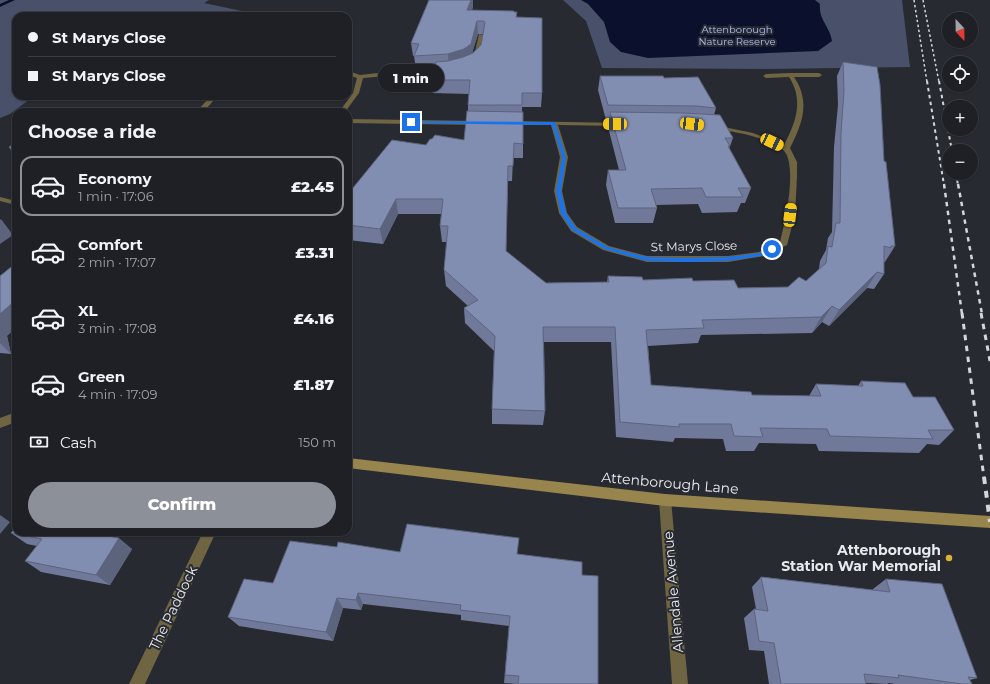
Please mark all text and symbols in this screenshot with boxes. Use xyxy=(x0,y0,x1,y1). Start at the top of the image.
north arrow xyxy=(942,12,978,48)
map controls xyxy=(942,12,978,180)
park label: Attenborough Nature Reserve xyxy=(698,23,776,48)
text: St Marys Close xyxy=(52,28,166,47)
button: locate xyxy=(942,56,978,92)
callout: 1 min xyxy=(378,64,444,92)
text: St Marys Close xyxy=(52,66,166,85)
text: 1 min xyxy=(393,70,429,86)
button: + xyxy=(942,100,978,136)
route end xyxy=(402,113,420,131)
car xyxy=(679,117,705,131)
car xyxy=(603,118,627,130)
text: Choose a ride xyxy=(28,121,156,143)
car xyxy=(759,131,785,153)
button: − xyxy=(942,144,978,180)
icon: car xyxy=(30,168,66,204)
text: Economy xyxy=(78,169,151,188)
text: £2.45 xyxy=(291,177,334,196)
text: 1 min · 17:06 xyxy=(78,188,154,204)
car xyxy=(783,202,797,228)
icon: car xyxy=(30,234,66,270)
text: Comfort xyxy=(78,235,143,254)
street label: St Marys Close xyxy=(651,238,737,254)
route start xyxy=(763,240,781,258)
text: £3.31 xyxy=(295,243,334,262)
text: 2 min · 17:07 xyxy=(78,254,156,270)
icon: car xyxy=(30,300,66,336)
text: XL xyxy=(78,301,97,320)
text: £4.16 xyxy=(294,309,334,328)
text: 3 min · 17:08 xyxy=(78,320,157,336)
icon: car xyxy=(30,366,66,402)
text: Green xyxy=(78,367,125,386)
text: £1.87 xyxy=(294,375,334,394)
text: 4 min · 17:09 xyxy=(78,386,158,402)
icon: cash xyxy=(28,431,50,453)
text: Cash xyxy=(60,433,97,452)
text: 150 m xyxy=(298,434,336,450)
street label: Attenborough Lane xyxy=(601,468,739,498)
button: Confirm xyxy=(28,482,336,528)
street label: Allendale Avenue xyxy=(659,530,687,654)
place label: Attenborough Station War Memorial xyxy=(781,541,941,575)
marker: Attenborough Station War Memorial xyxy=(944,553,954,563)
street label: The Paddock xyxy=(145,562,201,653)

